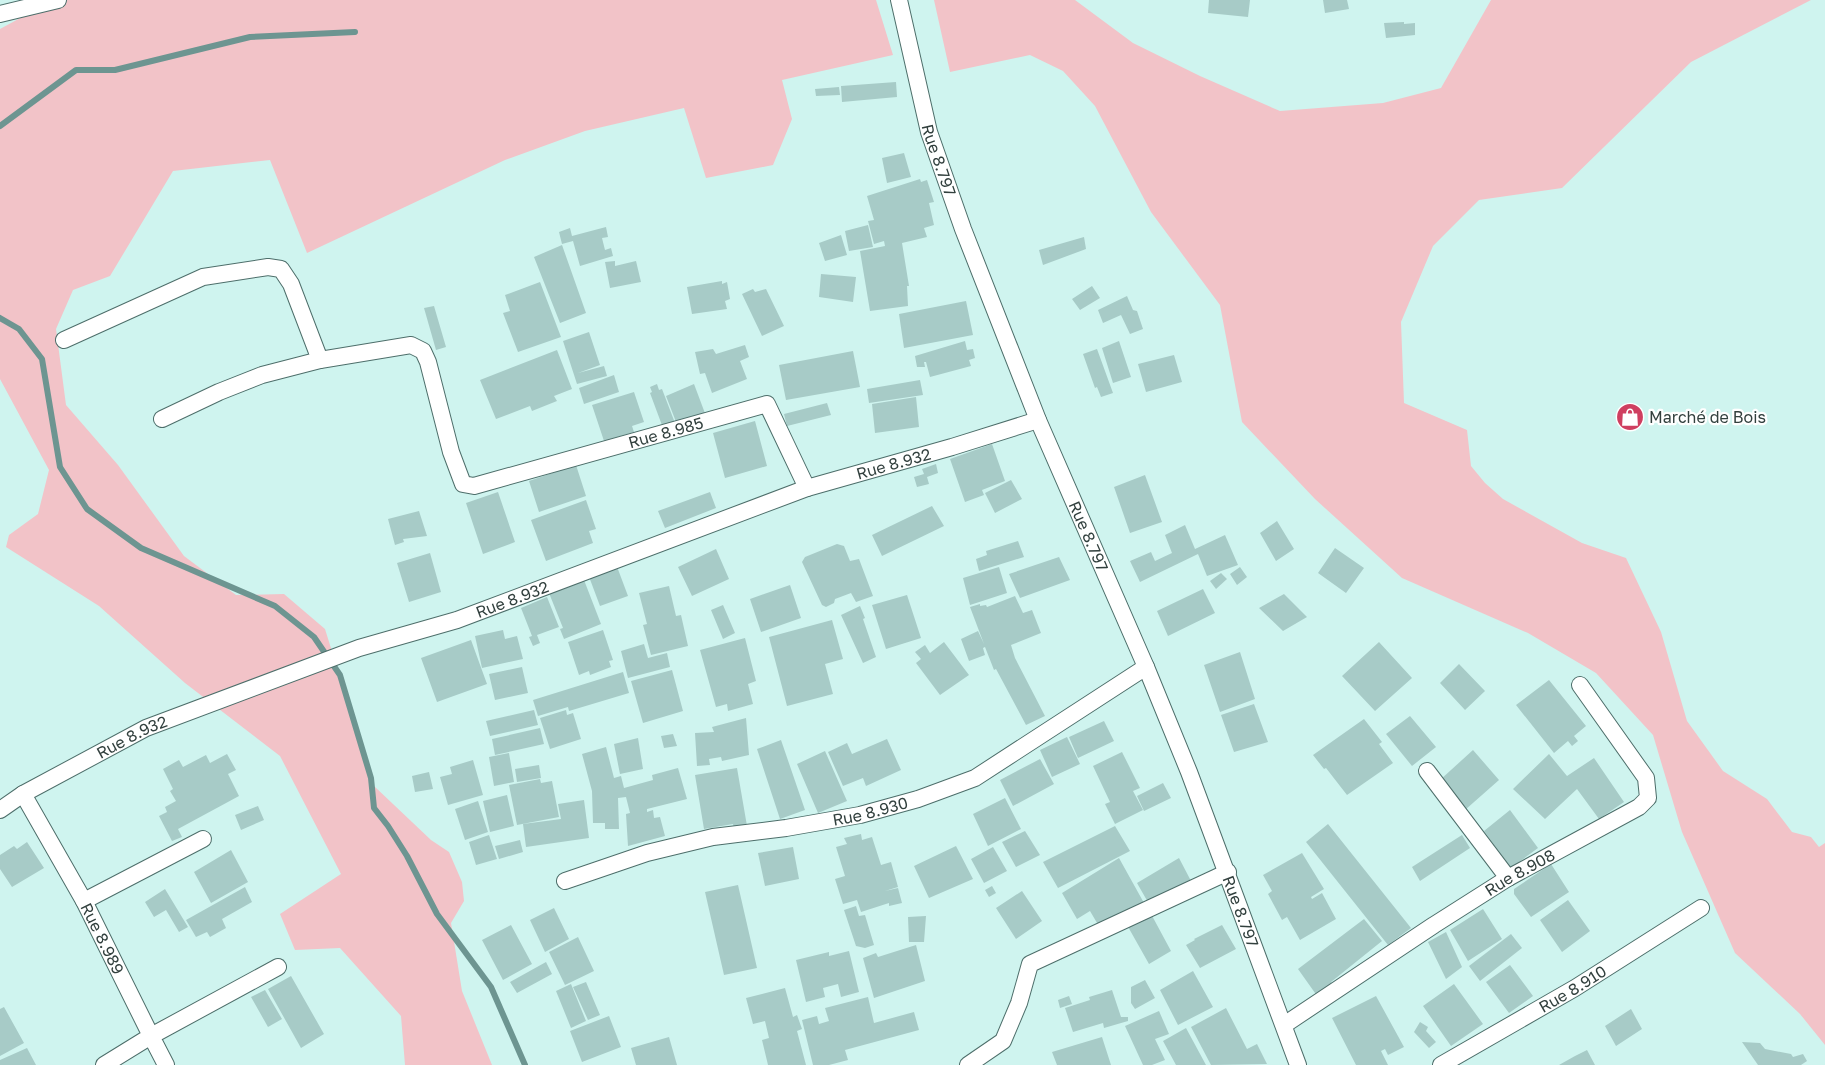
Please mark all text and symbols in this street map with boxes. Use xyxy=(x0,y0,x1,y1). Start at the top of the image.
street label: Rue 8.797 xyxy=(918,122,961,199)
shop icon: Marché de Bois xyxy=(1615,402,1645,432)
place label: Marché de Bois xyxy=(1649,407,1766,427)
street label: Rue 8.985 xyxy=(626,412,705,452)
street label: Rue 8.932 xyxy=(854,444,933,484)
street label: Rue 8.797 xyxy=(1065,498,1113,574)
street label: Rue 8.932 xyxy=(473,576,551,622)
street label: Rue 8.932 xyxy=(93,711,170,763)
street label: Rue 8.930 xyxy=(831,792,910,830)
street label: Rue 8.908 xyxy=(1481,845,1558,900)
street label: Rue 8.797 xyxy=(1218,873,1263,950)
street label: Rue 8.989 xyxy=(76,899,129,978)
street label: Rue 8.910 xyxy=(1535,961,1610,1017)

